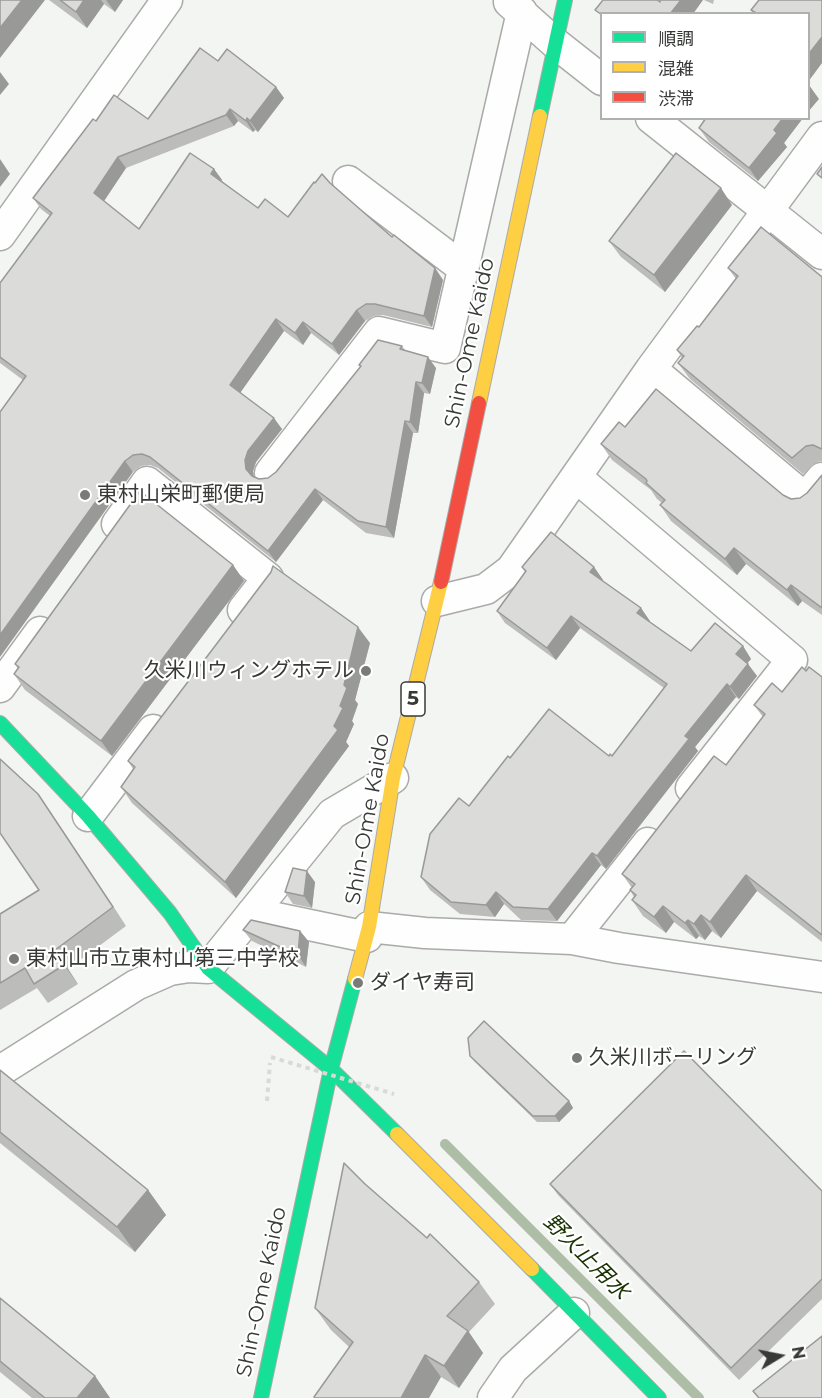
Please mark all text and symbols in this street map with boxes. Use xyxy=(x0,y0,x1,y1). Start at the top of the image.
legend xyxy=(600,12,810,120)
text: 順調 xyxy=(658,28,694,50)
text: 混雑 xyxy=(658,58,694,80)
text: 渋滞 xyxy=(658,88,694,110)
street label: Shin-Ome Kaido xyxy=(440,256,500,430)
place label: 東村山栄町郵便局 xyxy=(97,482,265,508)
marker: 東村山栄町郵便局 xyxy=(78,488,92,502)
place label: 久米川ウィングホテル xyxy=(144,658,354,684)
marker: 久米川ウィングホテル xyxy=(359,664,373,678)
road number: 5 xyxy=(401,682,425,716)
street label: Shin-Ome Kaido xyxy=(341,731,395,907)
place label: 東村山市立東村山第三中学校 xyxy=(26,946,299,972)
marker: 東村山市立東村山第三中学校 xyxy=(7,952,21,966)
place label: ダイヤ寿司 xyxy=(370,970,475,996)
marker: ダイヤ寿司 xyxy=(351,976,365,990)
place label: 久米川ボーリング xyxy=(589,1045,757,1071)
marker: 久米川ボーリング xyxy=(570,1051,584,1065)
street label: Shin-Ome Kaido xyxy=(232,1205,292,1379)
water label: 野火止用水 xyxy=(538,1209,634,1305)
north arrow xyxy=(750,1326,810,1386)
text: N xyxy=(788,1345,809,1361)

